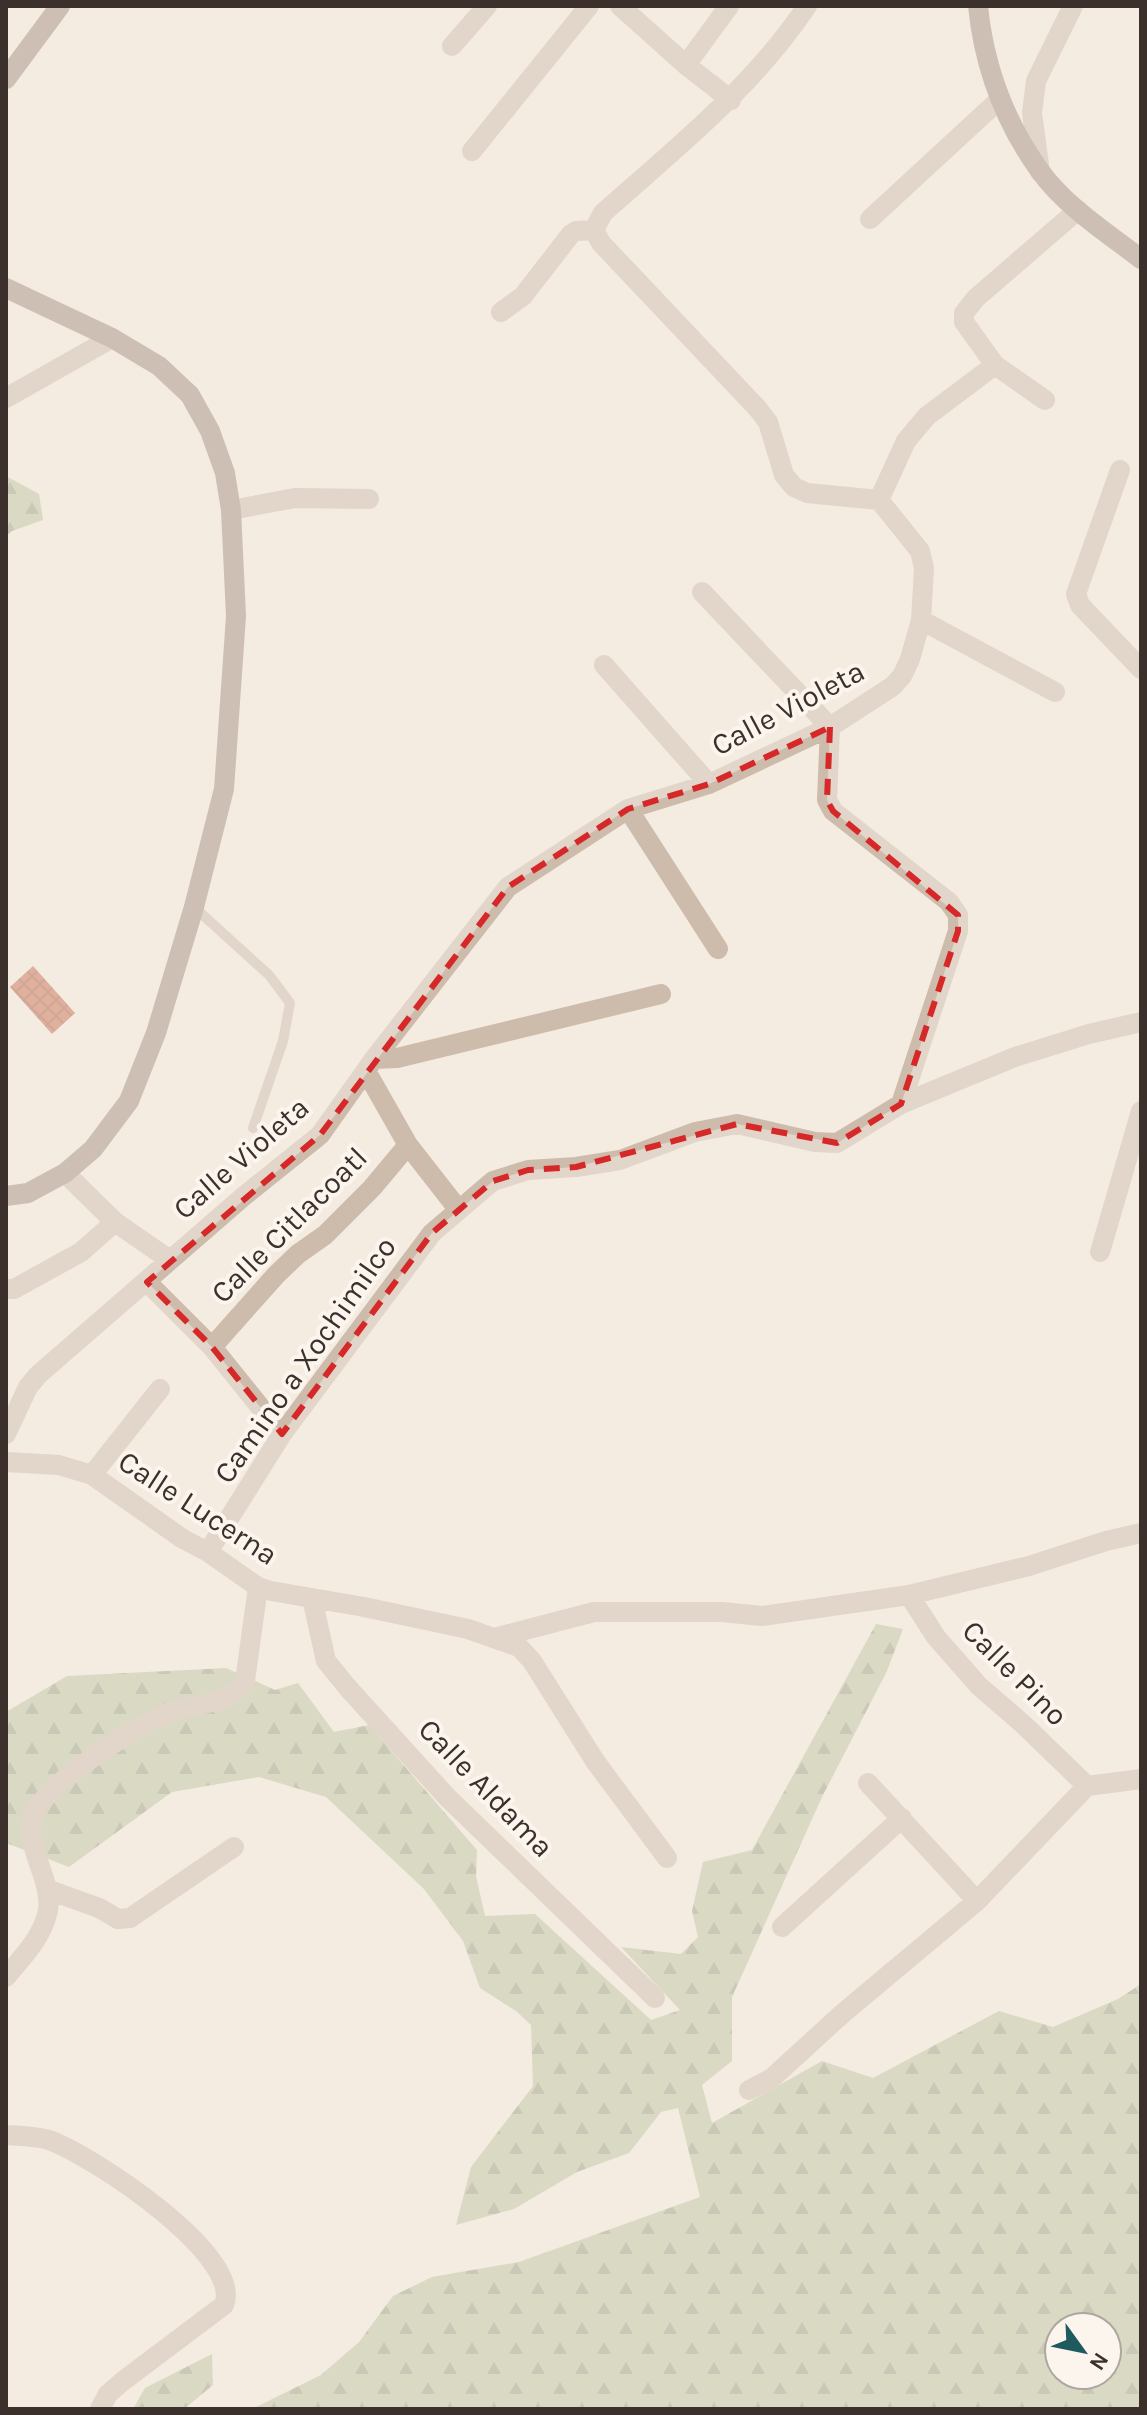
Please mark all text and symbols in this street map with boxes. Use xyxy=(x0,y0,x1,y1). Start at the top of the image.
street label: Calle Violeta xyxy=(705,653,871,763)
street label: Calle Violeta xyxy=(166,1089,316,1227)
street label: Calle Citlacoatl xyxy=(203,1139,375,1311)
street label: Camino a Xochimilco xyxy=(206,1230,404,1490)
street label: Calle Lucerna xyxy=(112,1443,284,1573)
street label: Calle Pino xyxy=(955,1613,1075,1733)
street label: Calle Aldama xyxy=(411,1711,561,1865)
north arrow xyxy=(1043,2311,1123,2391)
text: N xyxy=(1084,2348,1114,2375)

